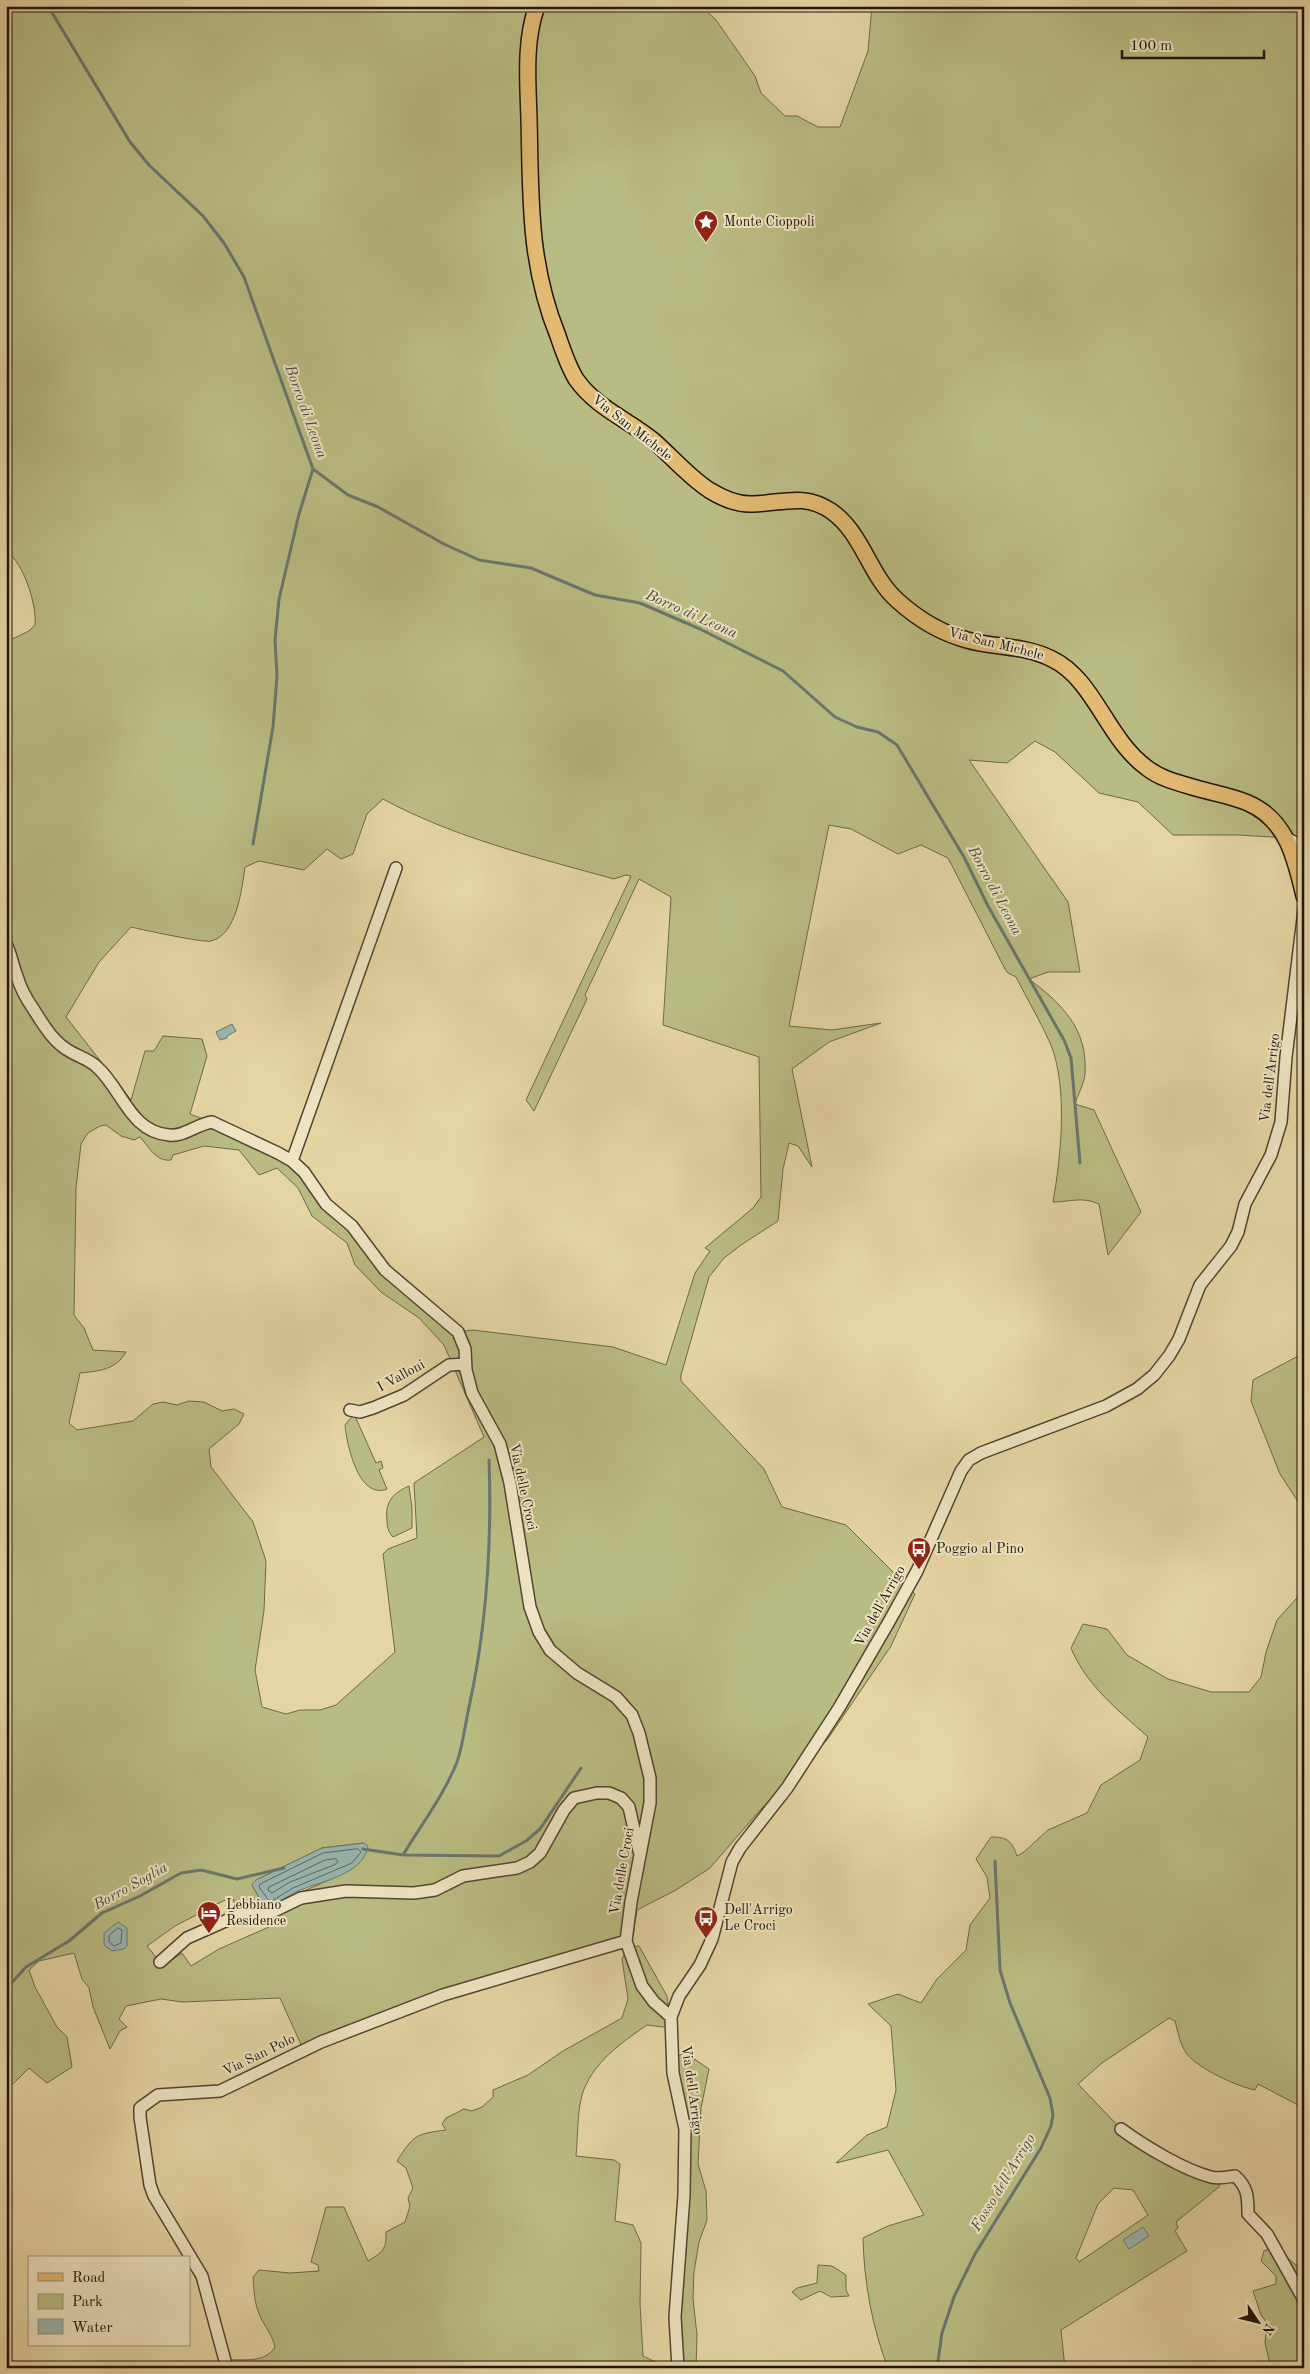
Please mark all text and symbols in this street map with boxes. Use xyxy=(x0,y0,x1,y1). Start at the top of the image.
scale bar xyxy=(1122,28,1265,60)
text: 100 m xyxy=(1130,39,1172,54)
place icon: Monte Cioppoli xyxy=(693,209,719,243)
place label: Monte Cioppoli xyxy=(724,215,815,229)
water label: Borro di Leona xyxy=(281,362,329,461)
street label: Via San Michele xyxy=(589,392,675,464)
water label: Borro di Leona xyxy=(642,588,739,642)
street label: Via San Michele xyxy=(947,625,1045,663)
water label: Borro di Leona xyxy=(964,843,1024,938)
street label: Via dell'Arrigo xyxy=(1258,1032,1282,1123)
street label: I Valloni xyxy=(375,1357,427,1395)
street label: Via delle Croci xyxy=(507,1442,539,1532)
bus stop icon: Poggio al Pino xyxy=(906,1536,932,1570)
place label: Poggio al Pino xyxy=(936,1542,1024,1556)
street label: Via dell'Arrigo xyxy=(852,1563,908,1649)
street label: Via delle Croci xyxy=(607,1826,637,1916)
water label: Borro Soglia xyxy=(91,1861,171,1914)
place label: Lebbiano Residence xyxy=(226,1898,286,1928)
hotel icon: Lebbiano Residence xyxy=(196,1900,222,1934)
place label: Dell'Arrigo Le Croci xyxy=(724,1903,793,1933)
bus stop icon: Dell'Arrigo Le Croci xyxy=(693,1905,719,1939)
street label: Via San Polo xyxy=(221,2032,297,2078)
street label: Via dell'Arrigo xyxy=(679,2044,705,2136)
water label: Fosso dell'Arrigo xyxy=(969,2132,1039,2235)
legend xyxy=(28,2256,190,2346)
text: Road xyxy=(72,2271,106,2286)
text: Park xyxy=(72,2295,103,2310)
north arrow xyxy=(1232,2296,1282,2346)
text: N xyxy=(1259,2320,1277,2338)
text: Water xyxy=(72,2321,113,2336)

